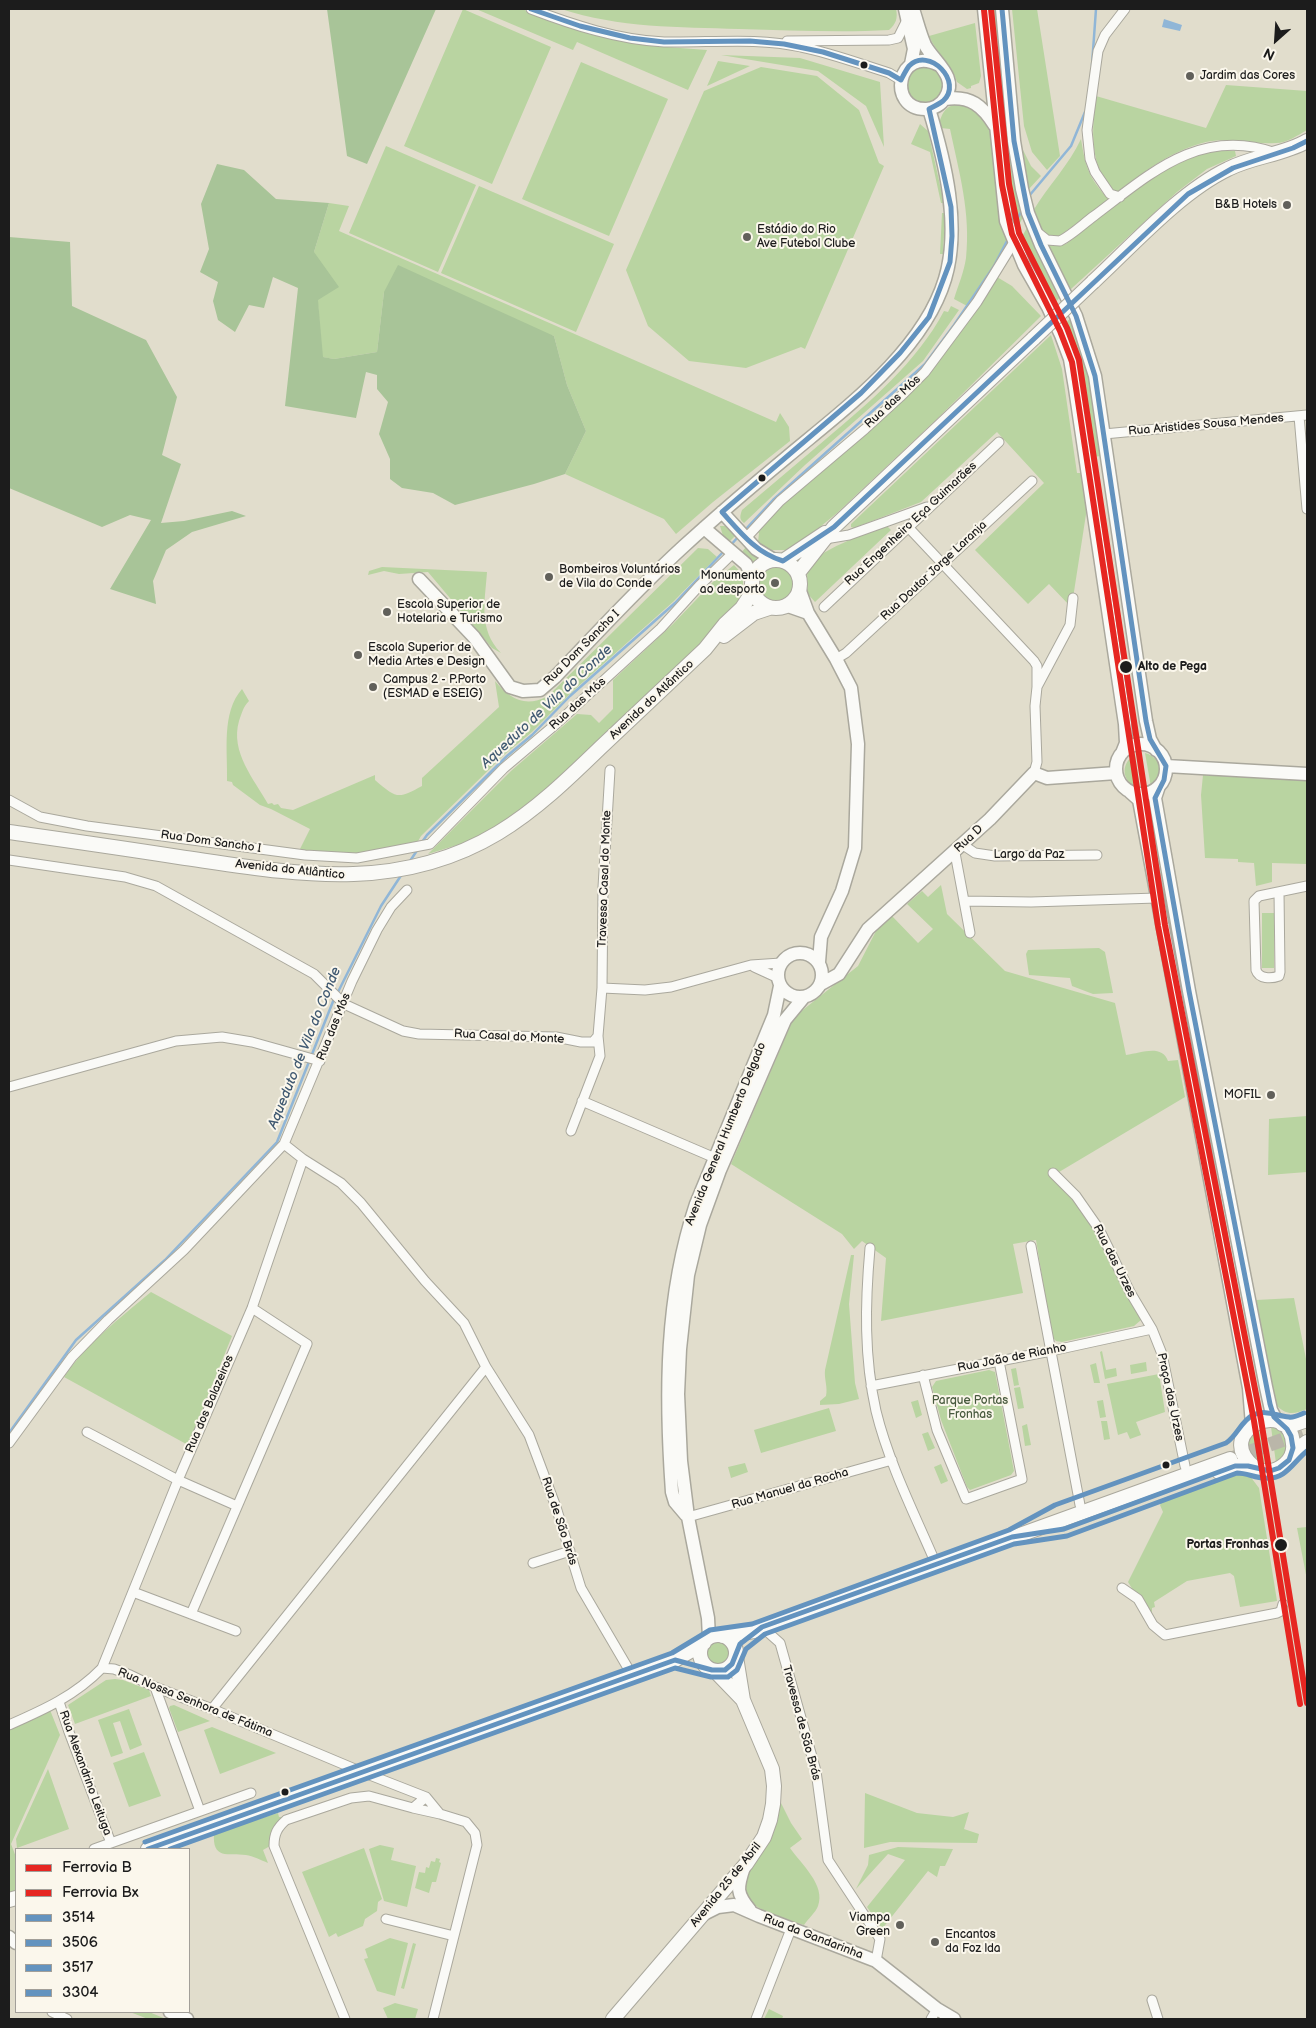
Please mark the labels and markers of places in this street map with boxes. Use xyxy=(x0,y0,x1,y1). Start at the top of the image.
unlabelled marker xyxy=(859,60,869,70)
place label: Jardim das Cores xyxy=(1200,69,1295,83)
marker: Jardim das Cores xyxy=(1184,70,1196,82)
place label: B&B Hotels xyxy=(1215,198,1277,212)
marker: B&B Hotels xyxy=(1281,199,1293,211)
place label: Estádio do Rio Ave Futebol Clube xyxy=(757,223,855,251)
marker: Estádio do Rio Ave Futebol Clube xyxy=(741,231,753,243)
unlabelled marker xyxy=(757,473,767,483)
place label: Bombeiros Voluntários de Vila do Conde xyxy=(559,563,680,591)
place label: Monumento ao desporto xyxy=(700,569,765,597)
marker: Bombeiros Voluntários de Vila do Conde xyxy=(543,571,555,583)
marker: Monumento ao desporto xyxy=(769,577,781,589)
place label: Escola Superior de Hotelaria e Turismo xyxy=(397,598,503,626)
marker: Escola Superior de Hotelaria e Turismo xyxy=(381,606,393,618)
place label: Escola Superior de Media Artes e Design xyxy=(368,641,485,669)
marker: Escola Superior de Media Artes e Design xyxy=(352,649,364,661)
marker: Alto de Pega xyxy=(1118,659,1134,675)
place label: Alto de Pega xyxy=(1138,660,1207,674)
place label: Campus 2 - P.Porto (ESMAD e ESEIG) xyxy=(383,673,486,701)
marker: Campus 2 - P.Porto (ESMAD e ESEIG) xyxy=(367,681,379,693)
place label: MOFIL xyxy=(1224,1088,1261,1102)
marker: MOFIL xyxy=(1265,1089,1277,1101)
unlabelled marker xyxy=(1161,1460,1171,1470)
marker: Portas Fronhas xyxy=(1273,1537,1289,1553)
place label: Portas Fronhas xyxy=(1186,1538,1269,1552)
unlabelled marker xyxy=(280,1787,290,1797)
place label: Viampa Green xyxy=(849,1911,890,1939)
marker: Viampa Green xyxy=(894,1919,906,1931)
place label: Encantos da Foz lda xyxy=(945,1928,1001,1956)
marker: Encantos da Foz lda xyxy=(929,1936,941,1948)

